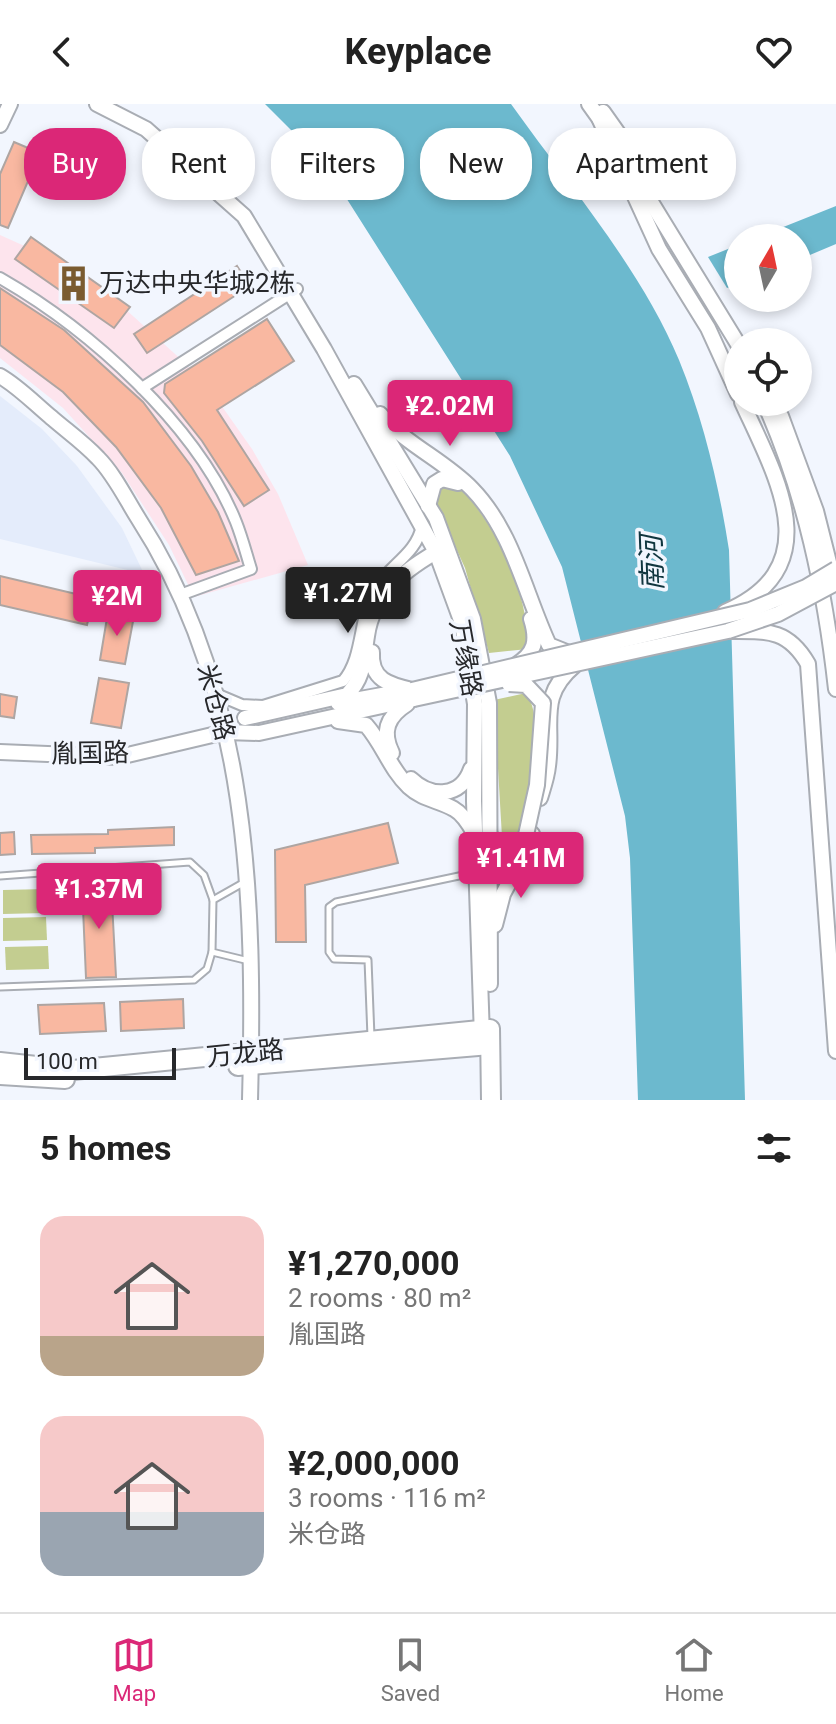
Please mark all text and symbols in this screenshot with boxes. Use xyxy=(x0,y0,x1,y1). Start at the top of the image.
icon: back xyxy=(40,30,84,74)
icon: heart xyxy=(752,30,796,74)
text: Keyplace xyxy=(344,31,492,73)
chip: Buy xyxy=(24,128,126,200)
chip: Rent xyxy=(142,128,255,200)
chip: Filters xyxy=(271,128,404,200)
chip: New xyxy=(420,128,532,200)
chip: Apartment xyxy=(548,128,736,200)
north arrow xyxy=(724,224,812,312)
map controls xyxy=(724,224,812,416)
building icon: 万达中央华城2栋 xyxy=(54,264,92,302)
place label: 万达中央华城2栋 xyxy=(99,268,296,298)
button: locate xyxy=(724,328,812,416)
pin: ¥2.02M xyxy=(385,380,515,448)
text: ¥2.02M xyxy=(406,391,495,421)
water label: 南河 xyxy=(634,529,669,592)
pin: ¥1.27M xyxy=(283,567,413,635)
pin: ¥2M xyxy=(78,570,156,638)
text: ¥1.27M xyxy=(304,578,393,608)
text: ¥2M xyxy=(91,581,143,611)
street label: 万缘路 xyxy=(444,617,488,699)
street label: 米仓路 xyxy=(191,660,241,744)
street label: 胤国路 xyxy=(51,737,129,769)
pin: ¥1.41M xyxy=(456,832,586,900)
text: ¥1.41M xyxy=(477,843,566,873)
pin: ¥1.37M xyxy=(34,863,164,931)
text: ¥1.37M xyxy=(55,874,144,904)
street label: 万龙路 xyxy=(205,1034,285,1072)
scale bar xyxy=(24,1044,176,1080)
text: 100 m xyxy=(36,1049,98,1074)
icon: filters xyxy=(752,1126,796,1170)
text: 5 homes xyxy=(40,1128,171,1168)
text: ¥1,270,000 xyxy=(288,1243,460,1283)
icon: home xyxy=(104,1248,200,1344)
text: 2 rooms · 80 m² xyxy=(288,1283,471,1313)
text: 胤国路 xyxy=(288,1319,366,1349)
text: ¥2,000,000 xyxy=(288,1443,460,1483)
icon: home xyxy=(104,1448,200,1544)
text: 3 rooms · 116 m² xyxy=(288,1483,486,1513)
text: 米仓路 xyxy=(288,1519,366,1549)
tab: Map xyxy=(112,1633,156,1706)
tab: Saved xyxy=(381,1633,440,1706)
tab: Home xyxy=(665,1633,724,1706)

